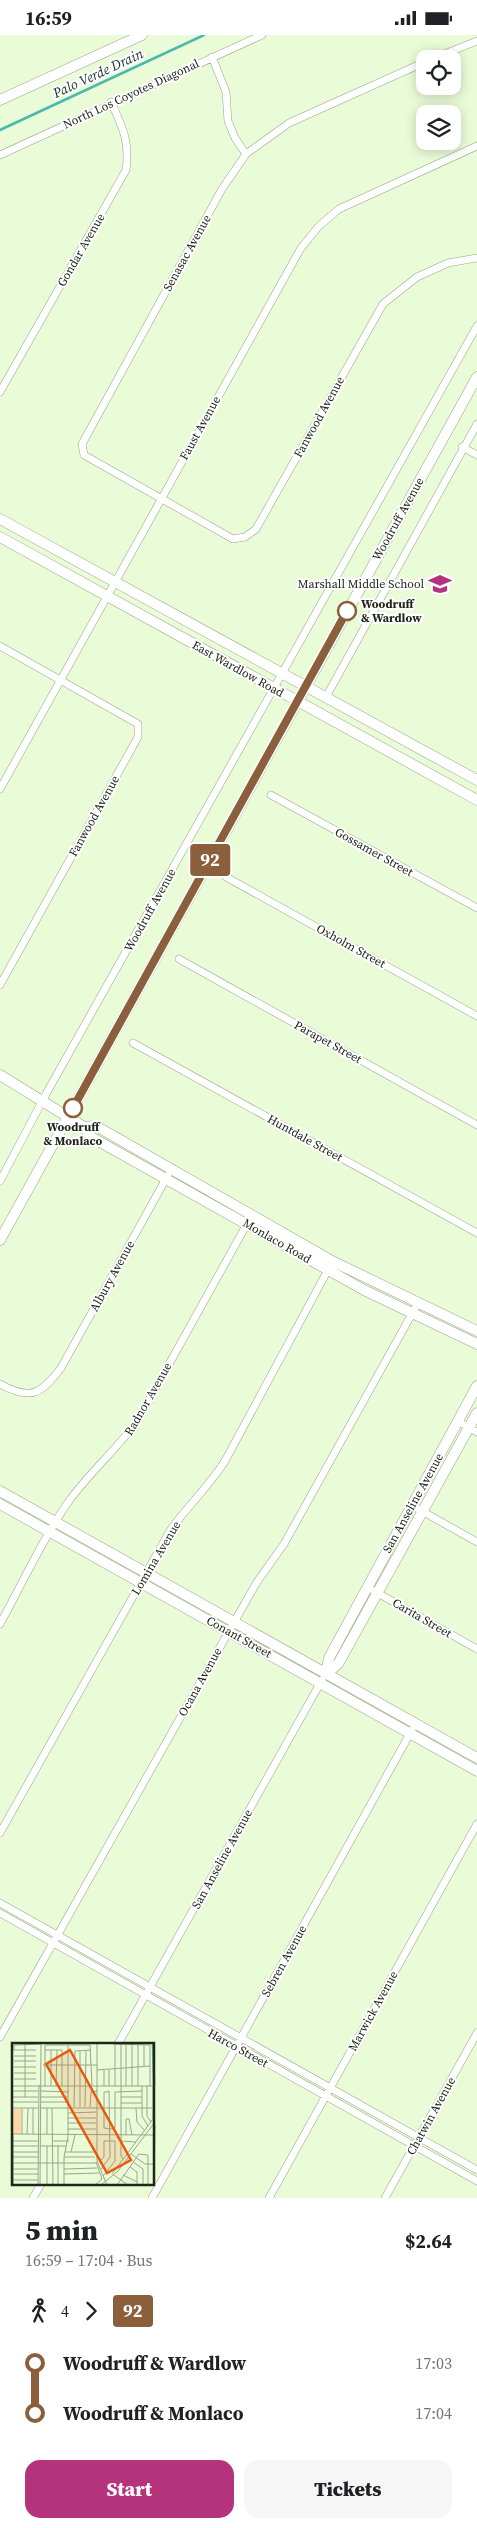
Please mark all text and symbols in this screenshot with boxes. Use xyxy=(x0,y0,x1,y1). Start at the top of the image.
text: 16:59 xyxy=(25,5,72,31)
water label: Palo Verde Drain xyxy=(48,43,147,103)
map controls xyxy=(416,50,461,150)
button: locate xyxy=(416,50,461,95)
street label: North Los Coyotes Diagonal xyxy=(60,55,202,133)
button: layers xyxy=(416,105,461,150)
street label: Gondar Avenue xyxy=(54,210,108,290)
street label: Senasac Avenue xyxy=(159,212,215,294)
street label: Fanwood Avenue xyxy=(290,374,348,460)
street label: Faust Avenue xyxy=(176,393,224,463)
street label: Woodruff Avenue xyxy=(368,475,428,563)
school or university icon: Marshall Middle School xyxy=(427,571,453,597)
place label: Marshall Middle School xyxy=(298,576,424,592)
place label: Woodruff & Wardlow xyxy=(361,596,422,626)
marker: Woodruff & Wardlow xyxy=(337,601,357,621)
street label: East Wardlow Road xyxy=(189,637,287,701)
street label: Fanwood Avenue xyxy=(65,773,123,859)
street label: Gossamer Street xyxy=(332,824,416,880)
line badge: 92 xyxy=(188,844,232,876)
text: 92 xyxy=(200,847,220,872)
street label: Woodruff Avenue xyxy=(120,866,180,954)
street label: Oxholm Street xyxy=(314,920,388,972)
street label: Parapet Street xyxy=(291,1017,365,1067)
marker: Woodruff & Monlaco xyxy=(63,1098,83,1118)
street label: Huntdale Street xyxy=(265,1111,346,1165)
place label: Woodruff & Monlaco xyxy=(44,1119,103,1149)
street label: Monlaco Road xyxy=(240,1215,314,1267)
street label: Albury Avenue xyxy=(86,1238,138,1314)
street label: Radnor Avenue xyxy=(121,1360,175,1438)
street label: San Anseline Avenue xyxy=(379,1450,447,1556)
street label: Lomina Avenue xyxy=(128,1518,184,1598)
street label: Carita Street xyxy=(389,1595,455,1641)
street label: Conant Street xyxy=(203,1612,275,1662)
street label: Ocana Avenue xyxy=(175,1645,225,1719)
street label: San Anseline Avenue xyxy=(188,1806,256,1912)
street label: Sebren Avenue xyxy=(258,1922,310,2000)
street label: Marwick Avenue xyxy=(344,1968,402,2054)
street label: Harco Street xyxy=(205,2025,271,2071)
inset map xyxy=(12,2043,155,2185)
street label: Chatwin Avenue xyxy=(403,2074,459,2158)
text: 5 min xyxy=(25,2211,98,2249)
text: $2.64 xyxy=(405,2228,452,2254)
text: 16:59 – 17:04 · Bus xyxy=(25,2249,153,2271)
icon: walk xyxy=(25,2297,53,2325)
icon: forward xyxy=(77,2297,105,2325)
text: 92 xyxy=(123,2298,143,2323)
text: 4 xyxy=(61,2300,69,2322)
text: Woodruff & Wardlow xyxy=(63,2350,246,2376)
text: 17:03 xyxy=(415,2352,452,2374)
text: Woodruff & Monlaco xyxy=(63,2400,243,2426)
text: 17:04 xyxy=(415,2402,452,2424)
button: Start xyxy=(25,2460,234,2518)
button: Tickets xyxy=(244,2460,452,2518)

